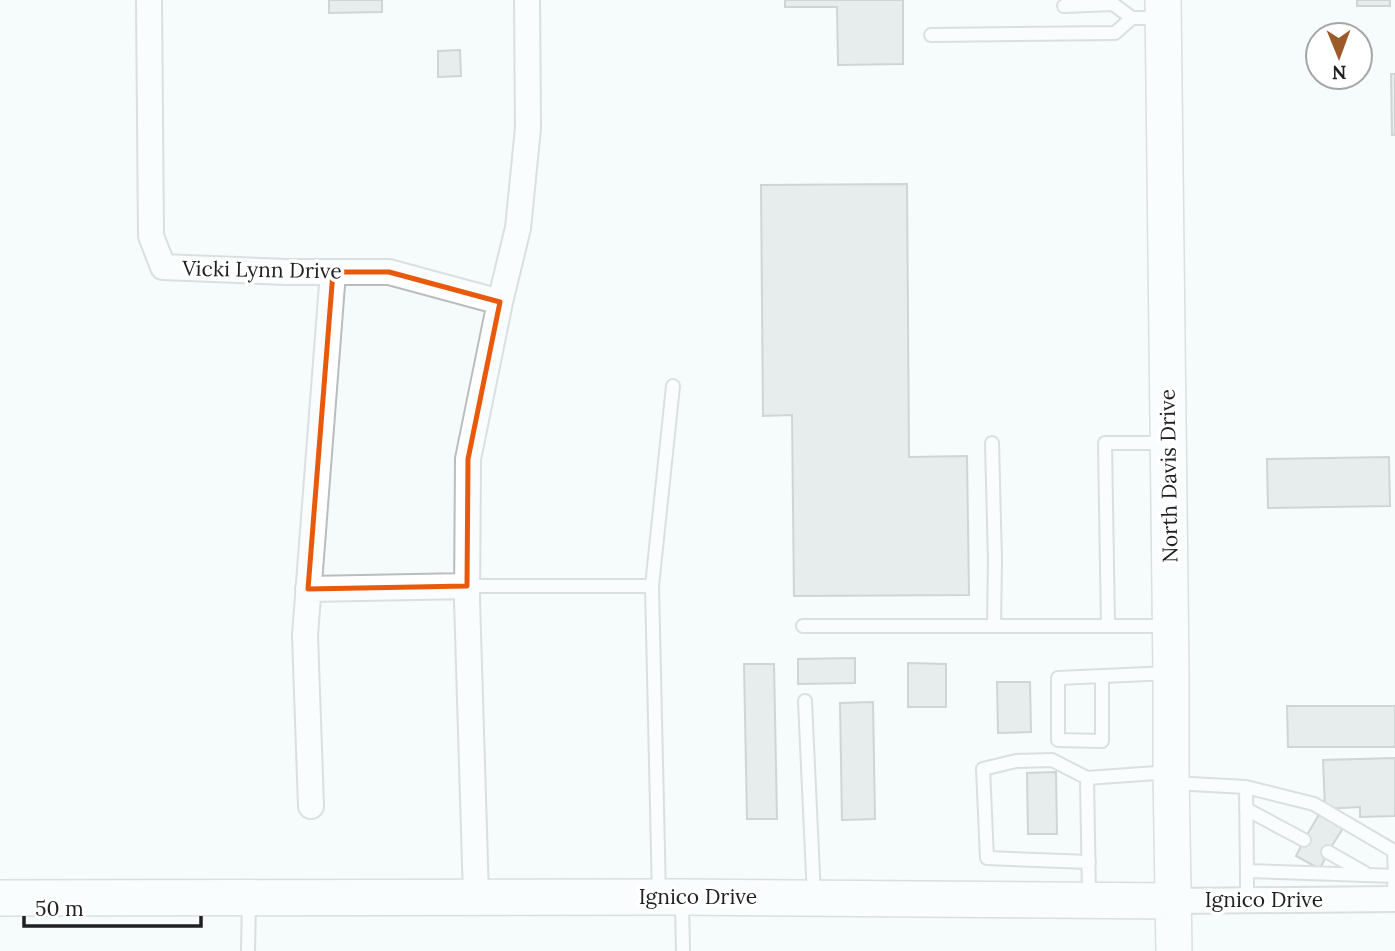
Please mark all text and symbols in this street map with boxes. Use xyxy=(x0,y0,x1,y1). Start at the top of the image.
north arrow xyxy=(1304,21,1374,91)
text: N xyxy=(1331,61,1347,85)
street label: Vicki Lynn Drive xyxy=(181,255,342,284)
street label: North Davis Drive xyxy=(1153,389,1184,563)
street label: Ignico Drive xyxy=(639,883,757,910)
scale bar xyxy=(24,884,201,928)
street label: Ignico Drive xyxy=(1205,886,1323,913)
text: 50 m xyxy=(35,895,84,922)

